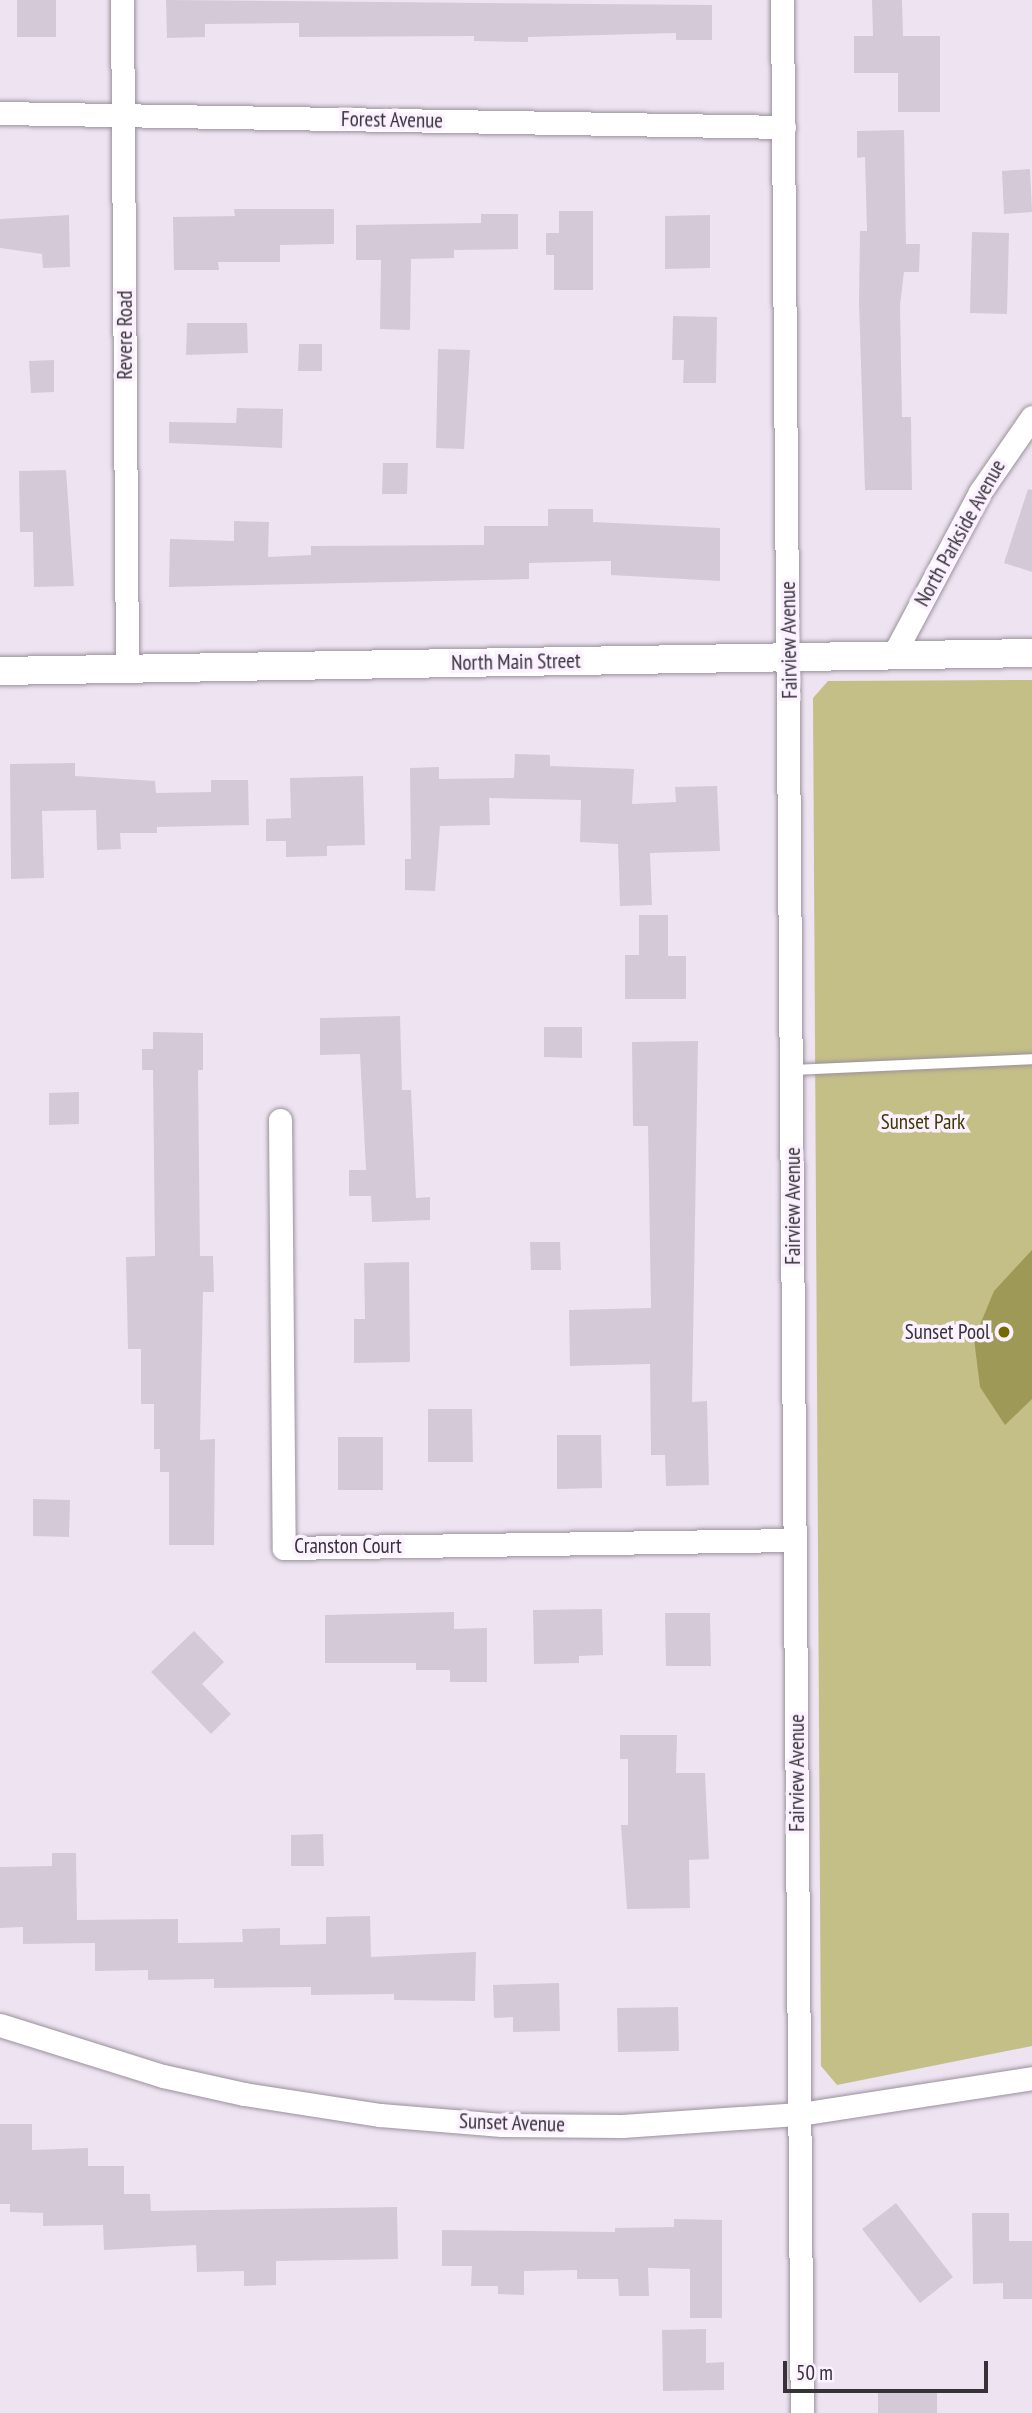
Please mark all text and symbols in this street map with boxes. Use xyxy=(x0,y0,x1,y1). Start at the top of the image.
street label: Forest Avenue xyxy=(340,107,444,133)
street label: Revere Road xyxy=(112,290,138,380)
street label: North Parkside Avenue xyxy=(909,455,1011,611)
street label: Fairview Avenue xyxy=(775,581,803,699)
street label: North Main Street xyxy=(451,648,581,676)
park label: Sunset Park xyxy=(881,1109,965,1135)
street label: Fairview Avenue xyxy=(780,1147,806,1265)
place label: Sunset Pool xyxy=(905,1319,990,1345)
marker: Sunset Pool xyxy=(996,1324,1012,1340)
street label: Cranston Court xyxy=(294,1533,402,1559)
street label: Fairview Avenue xyxy=(784,1714,810,1832)
street label: Sunset Avenue xyxy=(458,2109,566,2137)
scale bar xyxy=(787,2346,992,2390)
text: 50 m xyxy=(796,2359,833,2386)

